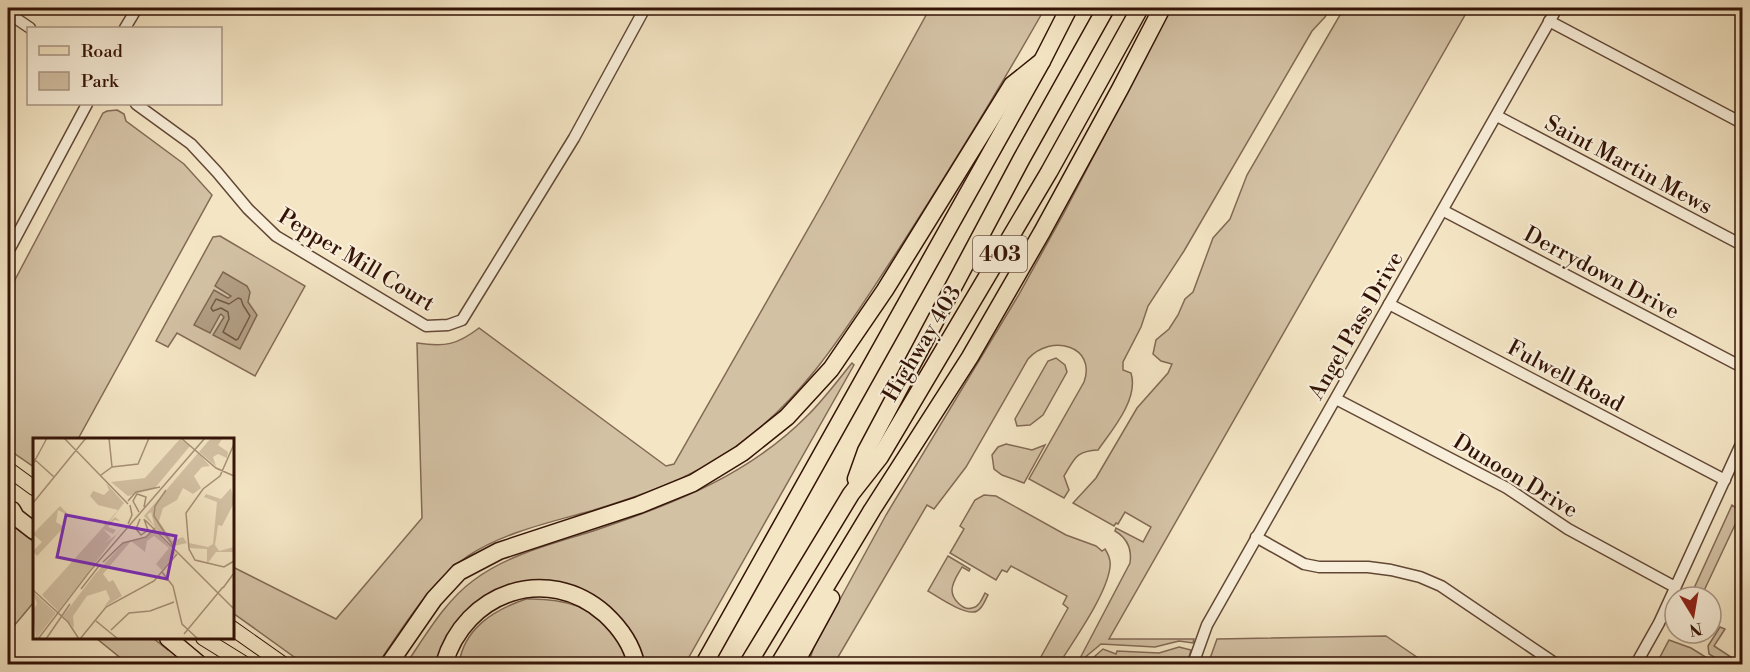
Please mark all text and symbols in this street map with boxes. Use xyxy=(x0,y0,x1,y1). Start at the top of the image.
legend xyxy=(27,27,222,105)
text: Road xyxy=(81,40,124,63)
text: Park xyxy=(81,70,120,93)
street label: Saint Martin Mews xyxy=(1540,110,1717,221)
street label: Pepper Mill Court xyxy=(273,203,439,318)
street label: Derrydown Drive xyxy=(1519,221,1684,326)
road number: 403 xyxy=(973,236,1027,272)
street label: Angel Pass Drive xyxy=(1303,247,1410,405)
street label: Highway 403 xyxy=(877,281,967,407)
street label: Fulwell Road xyxy=(1502,334,1629,419)
street label: Dunoon Drive xyxy=(1448,428,1583,524)
inset map xyxy=(33,438,234,639)
north arrow xyxy=(1663,585,1723,645)
text: N xyxy=(1687,618,1704,640)

